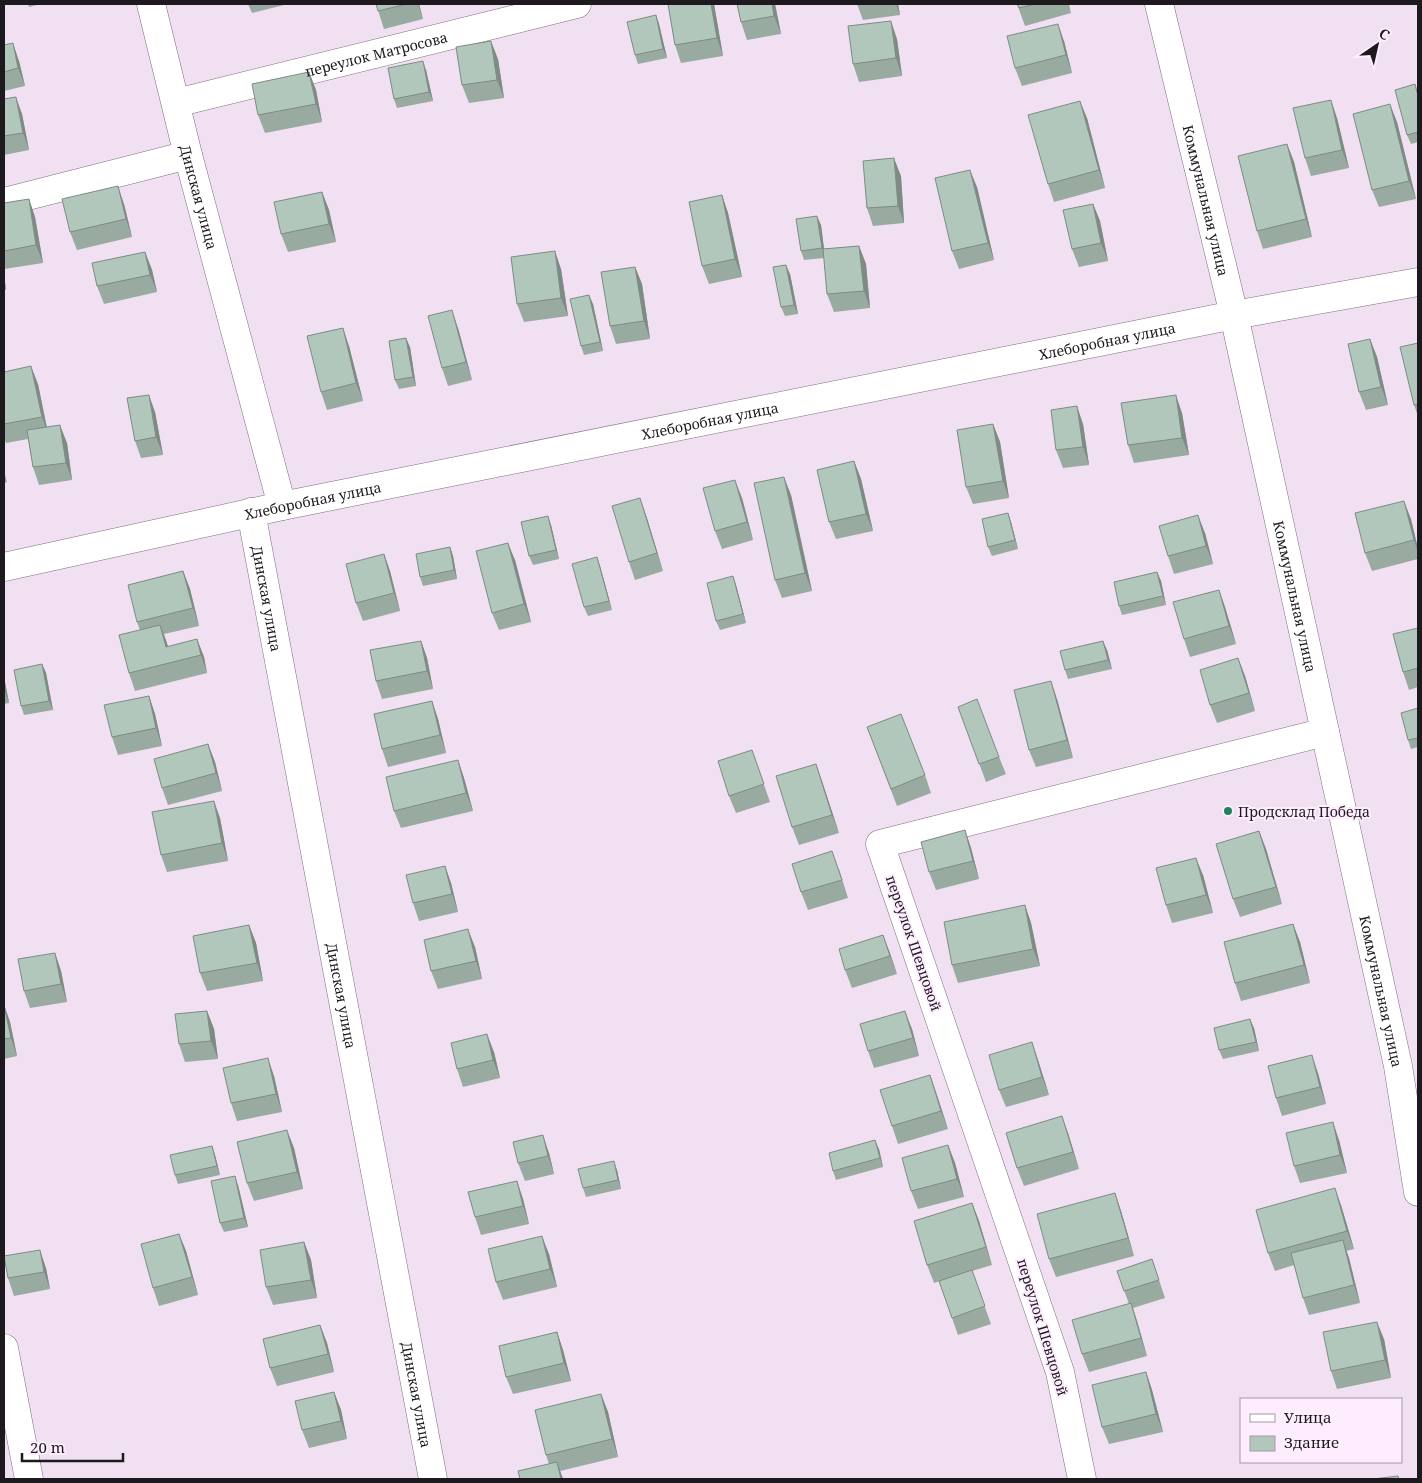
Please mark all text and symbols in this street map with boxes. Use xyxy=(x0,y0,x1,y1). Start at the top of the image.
north arrow xyxy=(1352,20,1402,70)
text: С xyxy=(1375,23,1394,44)
street label: переулок Матросова xyxy=(303,27,449,80)
street label: Коммунальная улица xyxy=(1179,123,1234,278)
street label: Динская улица xyxy=(176,143,222,251)
street label: Хлеборобная улица xyxy=(1037,317,1177,363)
street label: Хлеборобная улица xyxy=(640,397,780,443)
street label: Хлеборобная улица xyxy=(243,477,383,523)
street label: Коммунальная улица xyxy=(1270,519,1321,674)
street label: Динская улица xyxy=(248,544,287,653)
place label: Продсклад Победа xyxy=(1238,802,1370,821)
marker: Продсклад Победа xyxy=(1222,805,1234,817)
street label: переулок Шевцовой xyxy=(882,873,946,1013)
street label: Коммунальная улица xyxy=(1356,913,1407,1069)
street label: Динская улица xyxy=(323,941,361,1050)
street label: переулок Шевцовой xyxy=(1013,1256,1073,1398)
street label: Динская улица xyxy=(398,1340,436,1449)
legend xyxy=(1240,1398,1402,1463)
text: Улица xyxy=(1284,1407,1332,1427)
scale bar xyxy=(22,1430,124,1462)
text: Здание xyxy=(1284,1432,1339,1452)
text: 20 m xyxy=(30,1437,65,1457)

